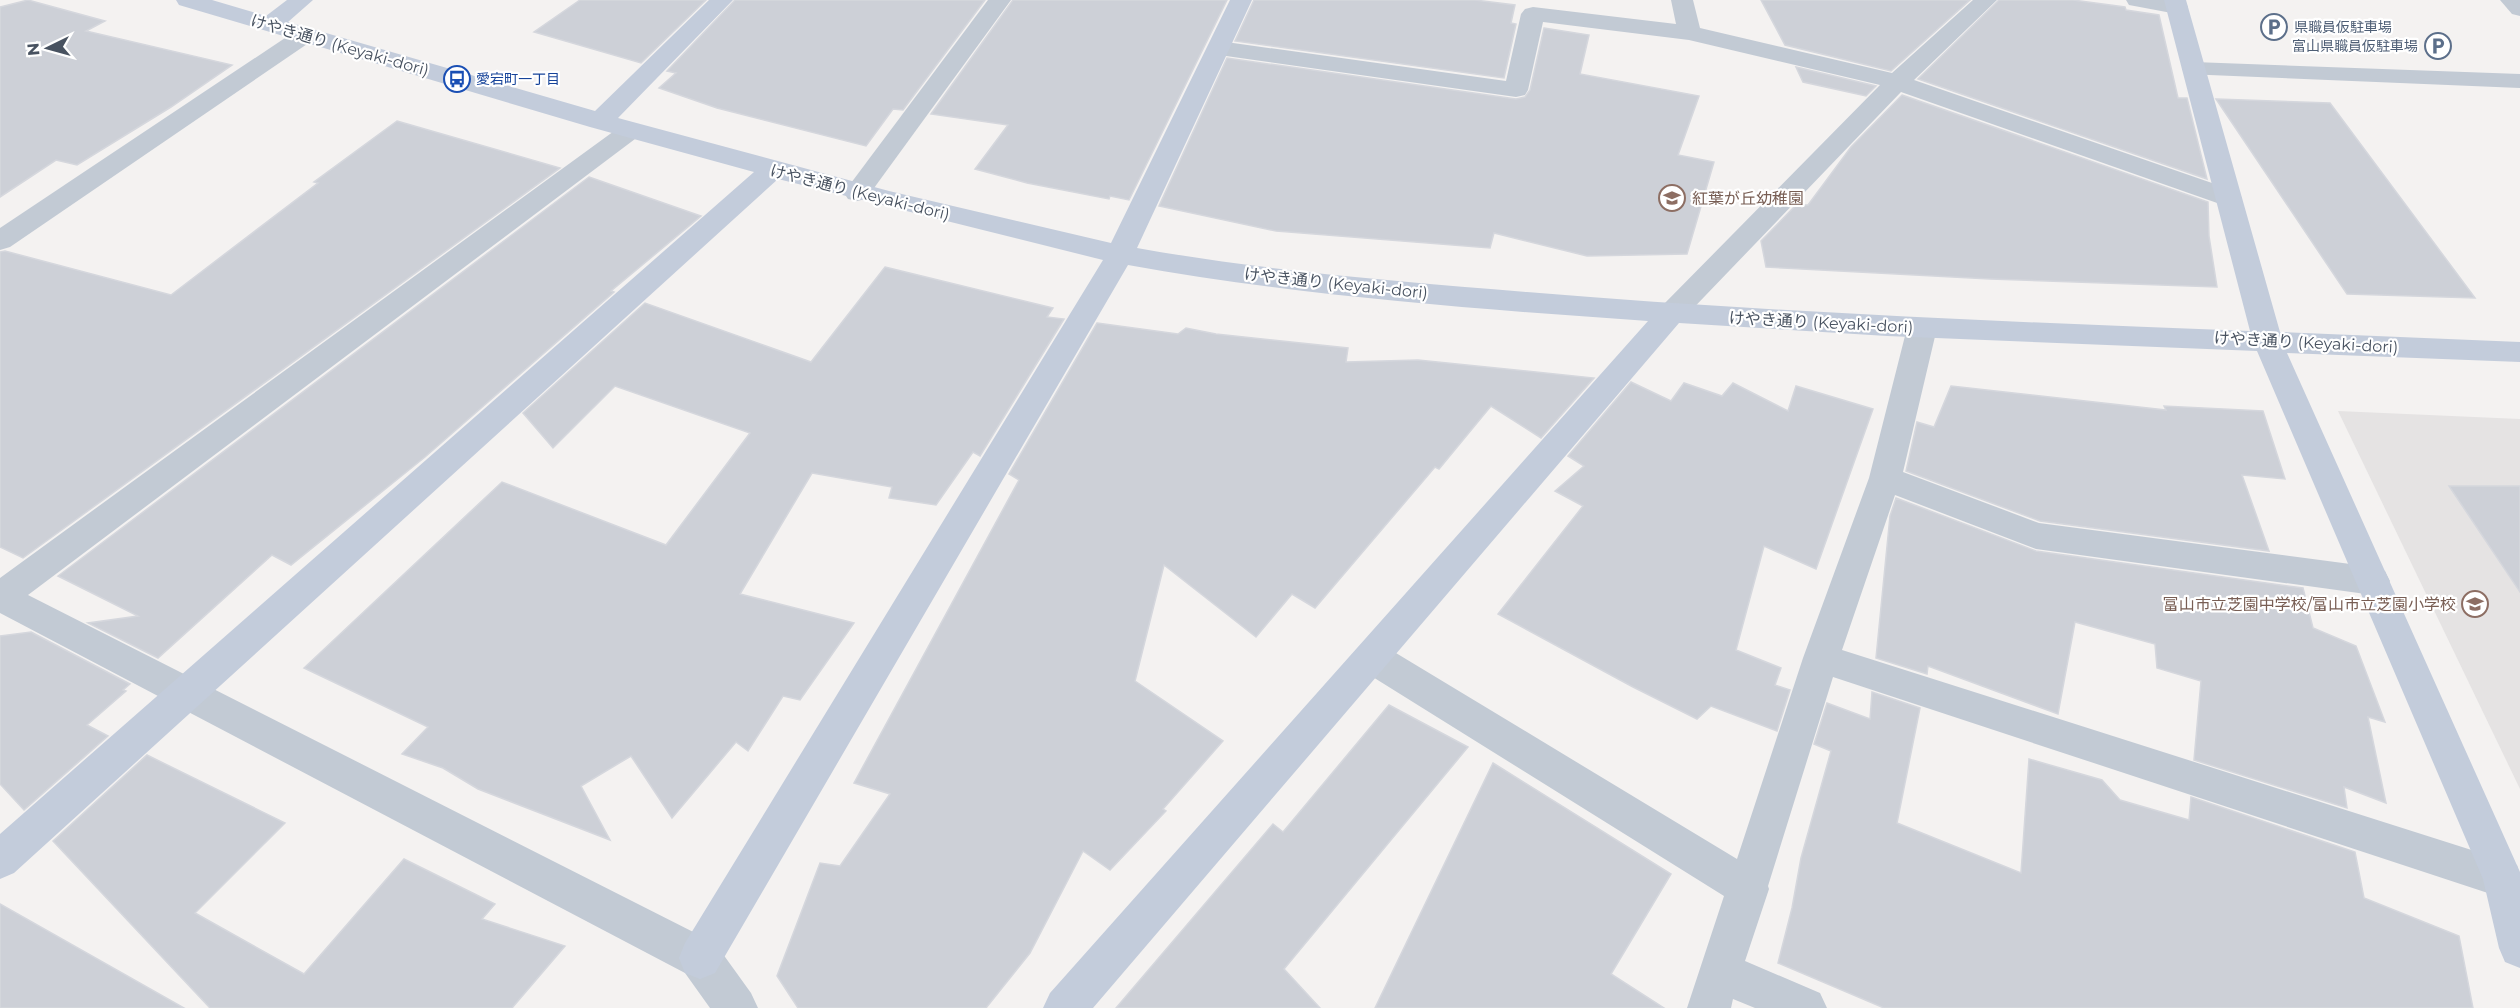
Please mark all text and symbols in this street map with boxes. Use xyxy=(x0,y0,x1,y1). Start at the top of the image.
street label: けやき通り (Keyaki-dori) xyxy=(248,11,431,80)
parking icon: 県職員仮駐車場 xyxy=(2259,12,2289,42)
north arrow xyxy=(18,18,78,78)
place label: 県職員仮駐車場 xyxy=(2294,18,2392,36)
parking icon: 富山県職員仮駐車場 xyxy=(2423,31,2453,61)
place label: 富山県職員仮駐車場 xyxy=(2292,37,2418,55)
text: N xyxy=(24,42,44,57)
bus stop icon: 愛宕町一丁目 xyxy=(442,64,472,94)
place label: 愛宕町一丁目 xyxy=(476,70,560,88)
street label: けやき通り (Keyaki-dori) xyxy=(768,161,952,224)
school or university icon: 紅葉が丘幼稚園 xyxy=(1657,183,1687,213)
place label: 紅葉が丘幼稚園 xyxy=(1692,189,1804,208)
street label: けやき通り (Keyaki-dori) xyxy=(1243,264,1429,303)
street label: けやき通り (Keyaki-dori) xyxy=(1728,308,1914,337)
street label: けやき通り (Keyaki-dori) xyxy=(2213,328,2399,357)
school or university icon: 富山市立芝園中学校/富山市立芝園小学校 xyxy=(2460,589,2490,619)
place label: 富山市立芝園中学校/富山市立芝園小学校 xyxy=(2163,595,2456,614)

